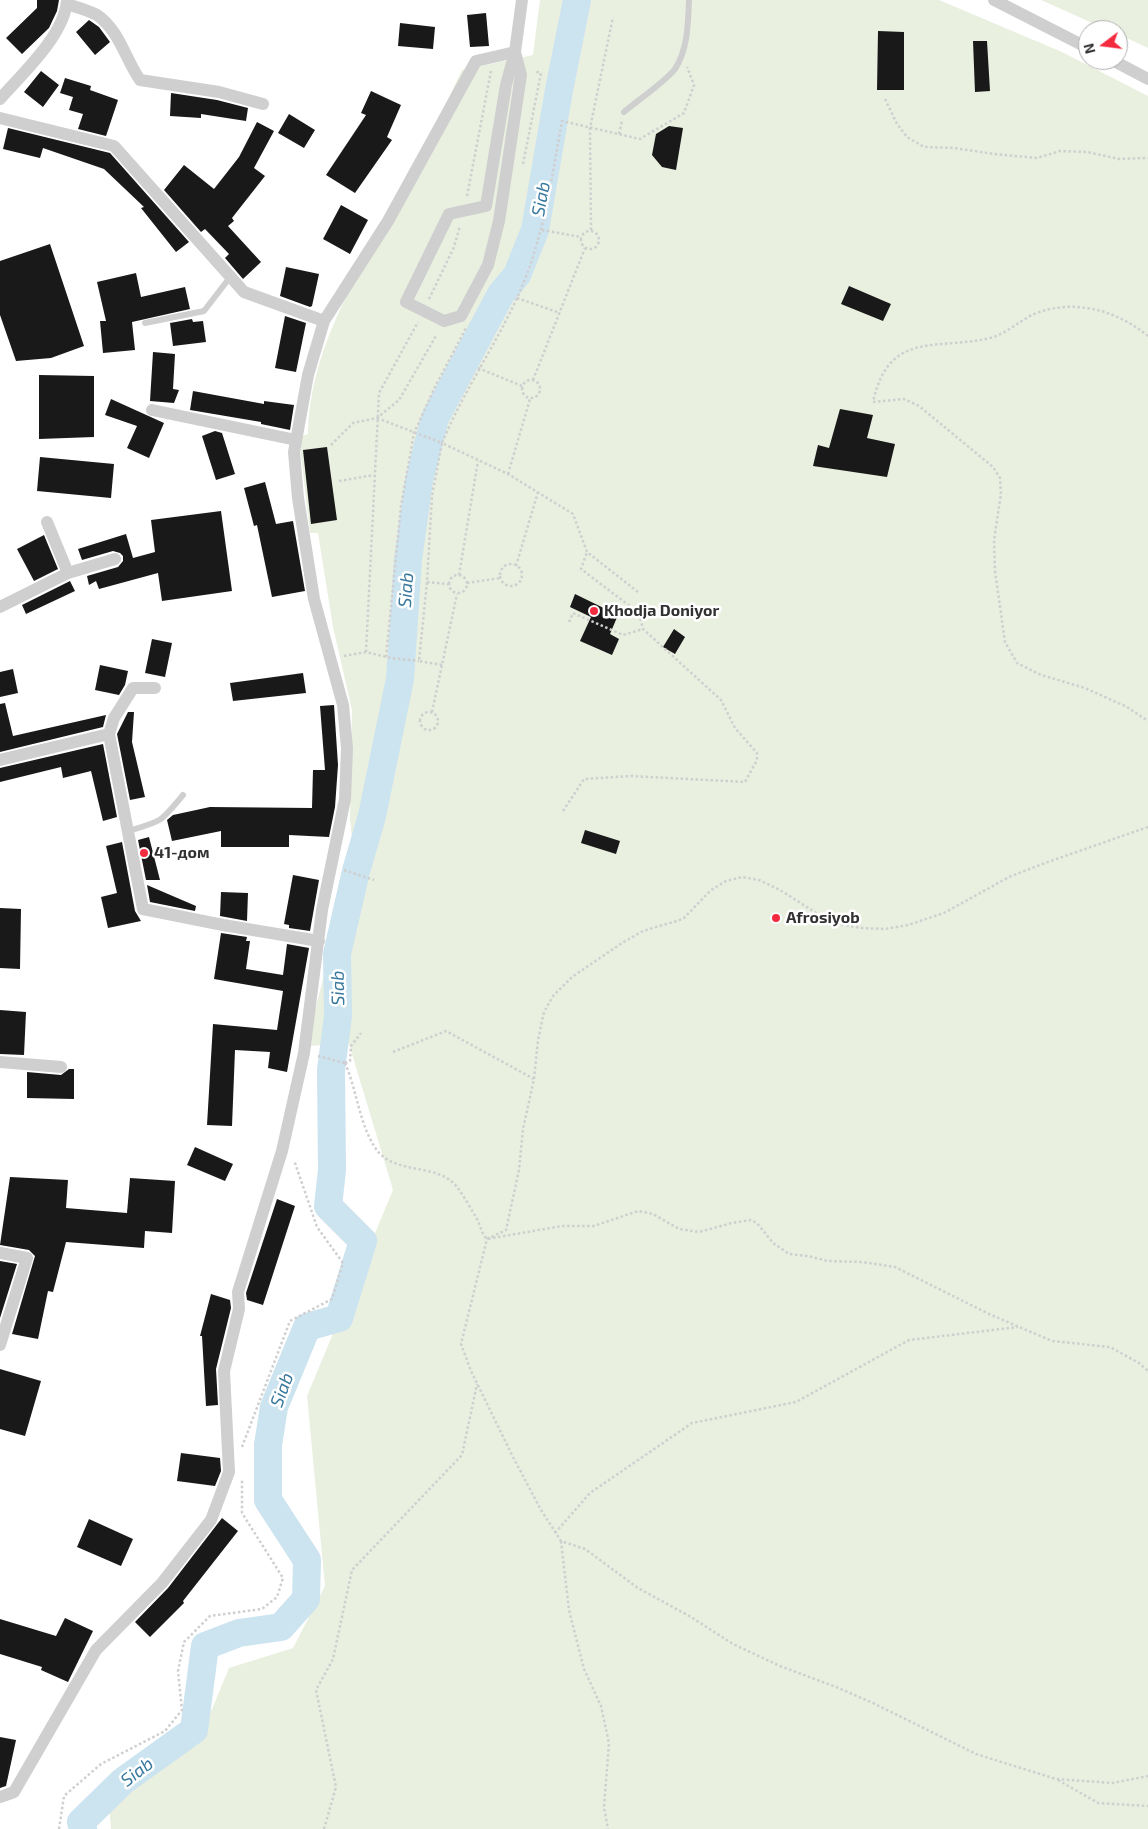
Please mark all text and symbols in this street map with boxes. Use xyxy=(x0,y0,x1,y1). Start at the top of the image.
north arrow xyxy=(1078,20,1128,70)
text: N xyxy=(1079,42,1099,56)
water label: Siab xyxy=(527,180,555,218)
water label: Siab xyxy=(394,572,418,608)
place label: Khodja Doniyor xyxy=(604,601,719,621)
marker: Khodja Doniyor xyxy=(588,605,600,617)
place label: 41-дом xyxy=(154,843,210,863)
marker: 41-дом xyxy=(138,847,150,859)
place label: Afrosiyob xyxy=(786,908,860,928)
marker: Afrosiyob xyxy=(770,912,782,924)
water label: Siab xyxy=(327,970,349,1006)
water label: Siab xyxy=(266,1370,298,1410)
water label: Siab xyxy=(117,1753,157,1791)

